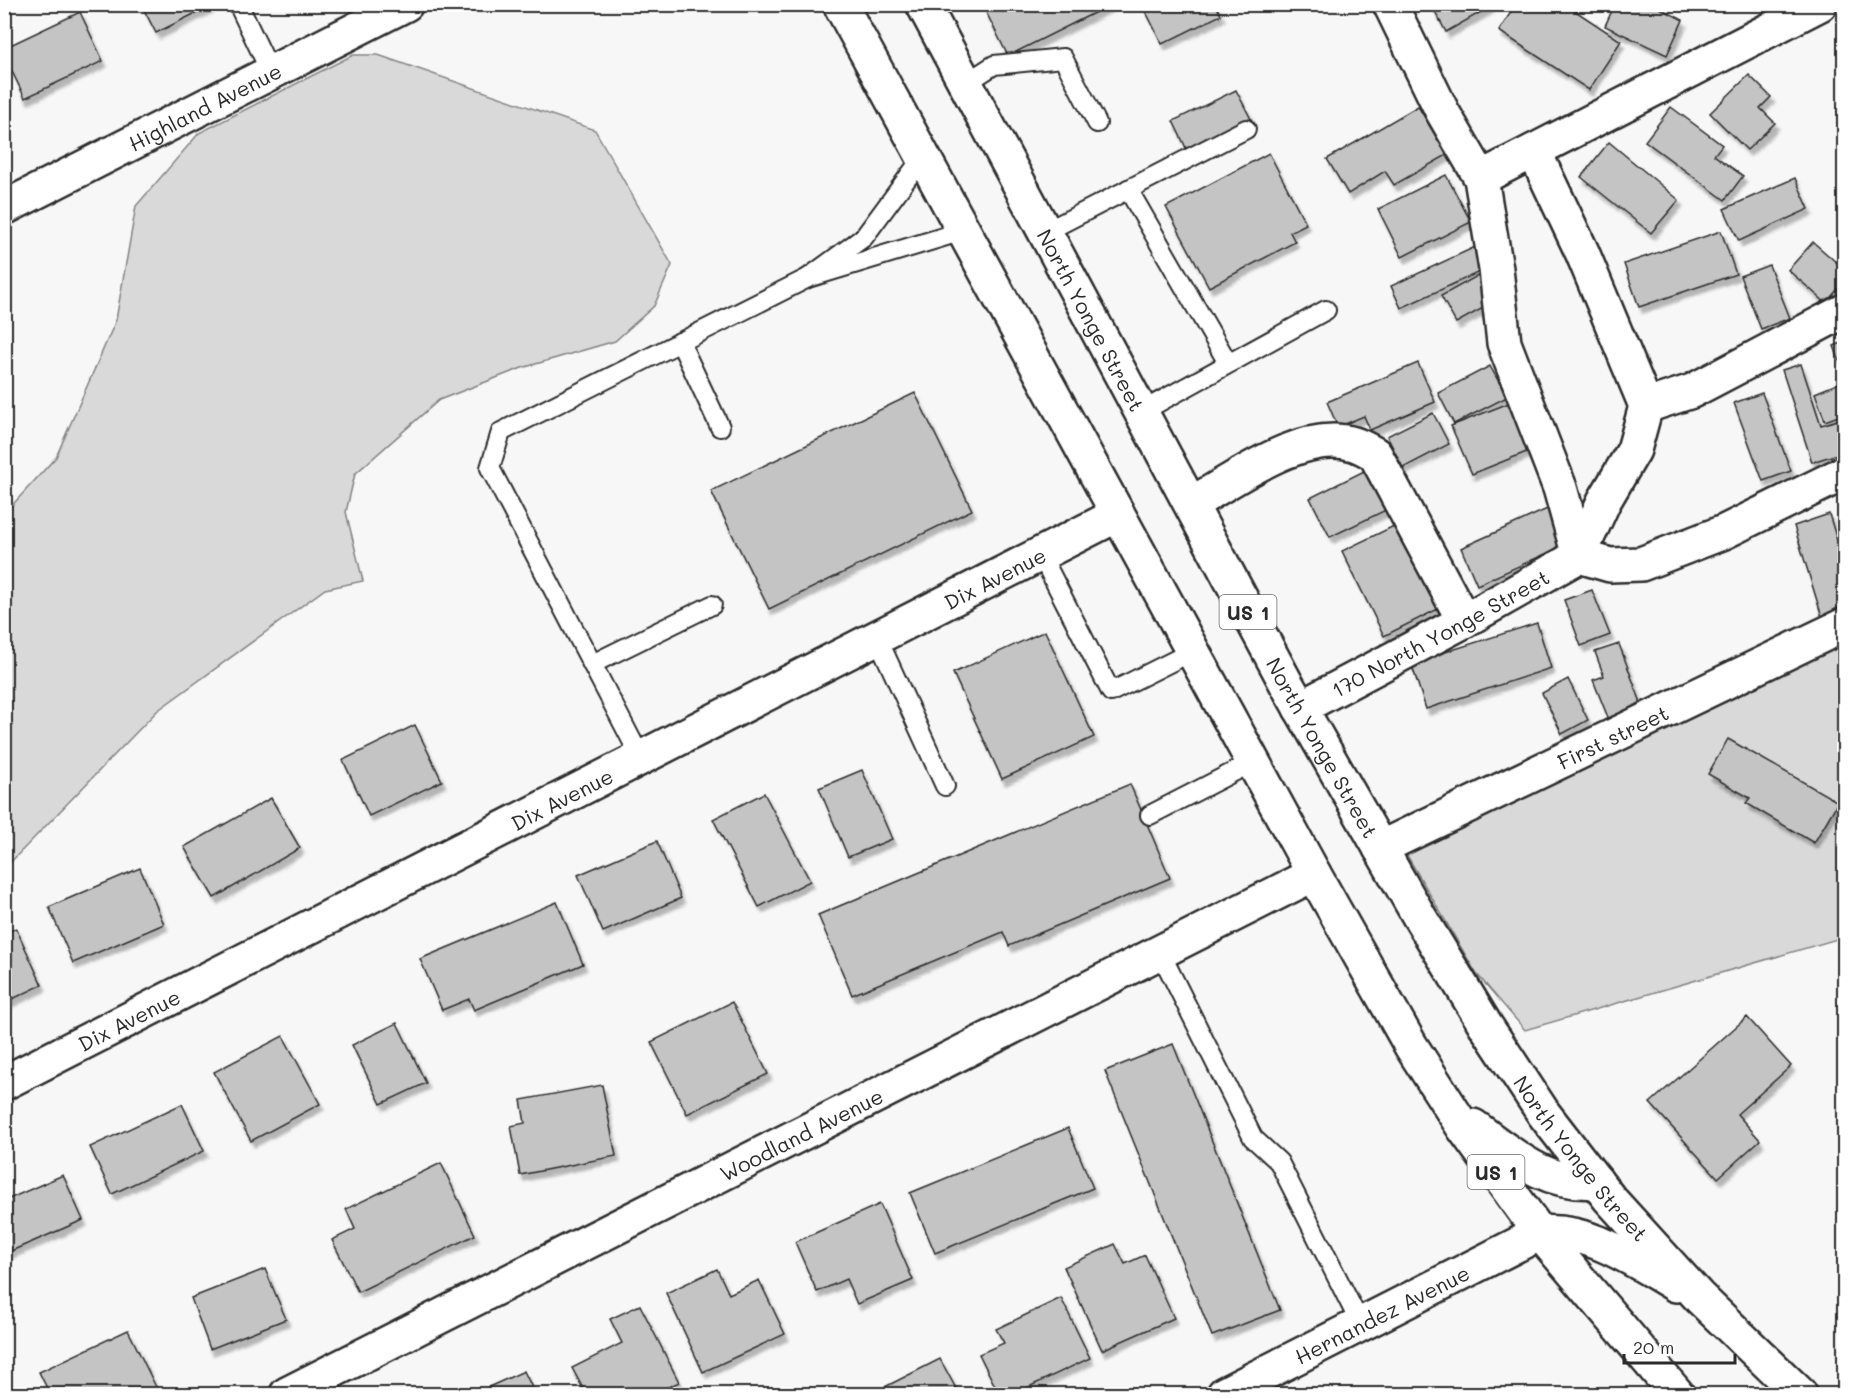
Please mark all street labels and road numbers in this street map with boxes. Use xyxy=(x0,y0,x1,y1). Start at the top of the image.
street label: Highland Avenue xyxy=(124,56,286,156)
street label: North Yonge Street xyxy=(1032,224,1152,416)
street label: Dix Avenue xyxy=(939,540,1050,615)
street label: 170 North Yonge Street xyxy=(1326,562,1554,703)
road number: US 1 xyxy=(1220,595,1276,629)
street label: North Yonge Street xyxy=(1261,652,1385,842)
street label: First street xyxy=(1553,698,1673,774)
street label: Dix Avenue xyxy=(506,761,617,836)
street label: Dix Avenue xyxy=(73,982,184,1057)
street label: North Yonge Street xyxy=(1509,1070,1655,1246)
street label: Woodland Avenue xyxy=(715,1081,887,1186)
road number: US 1 xyxy=(1468,1155,1524,1189)
street label: Hernandez Avenue xyxy=(1290,1258,1474,1369)

